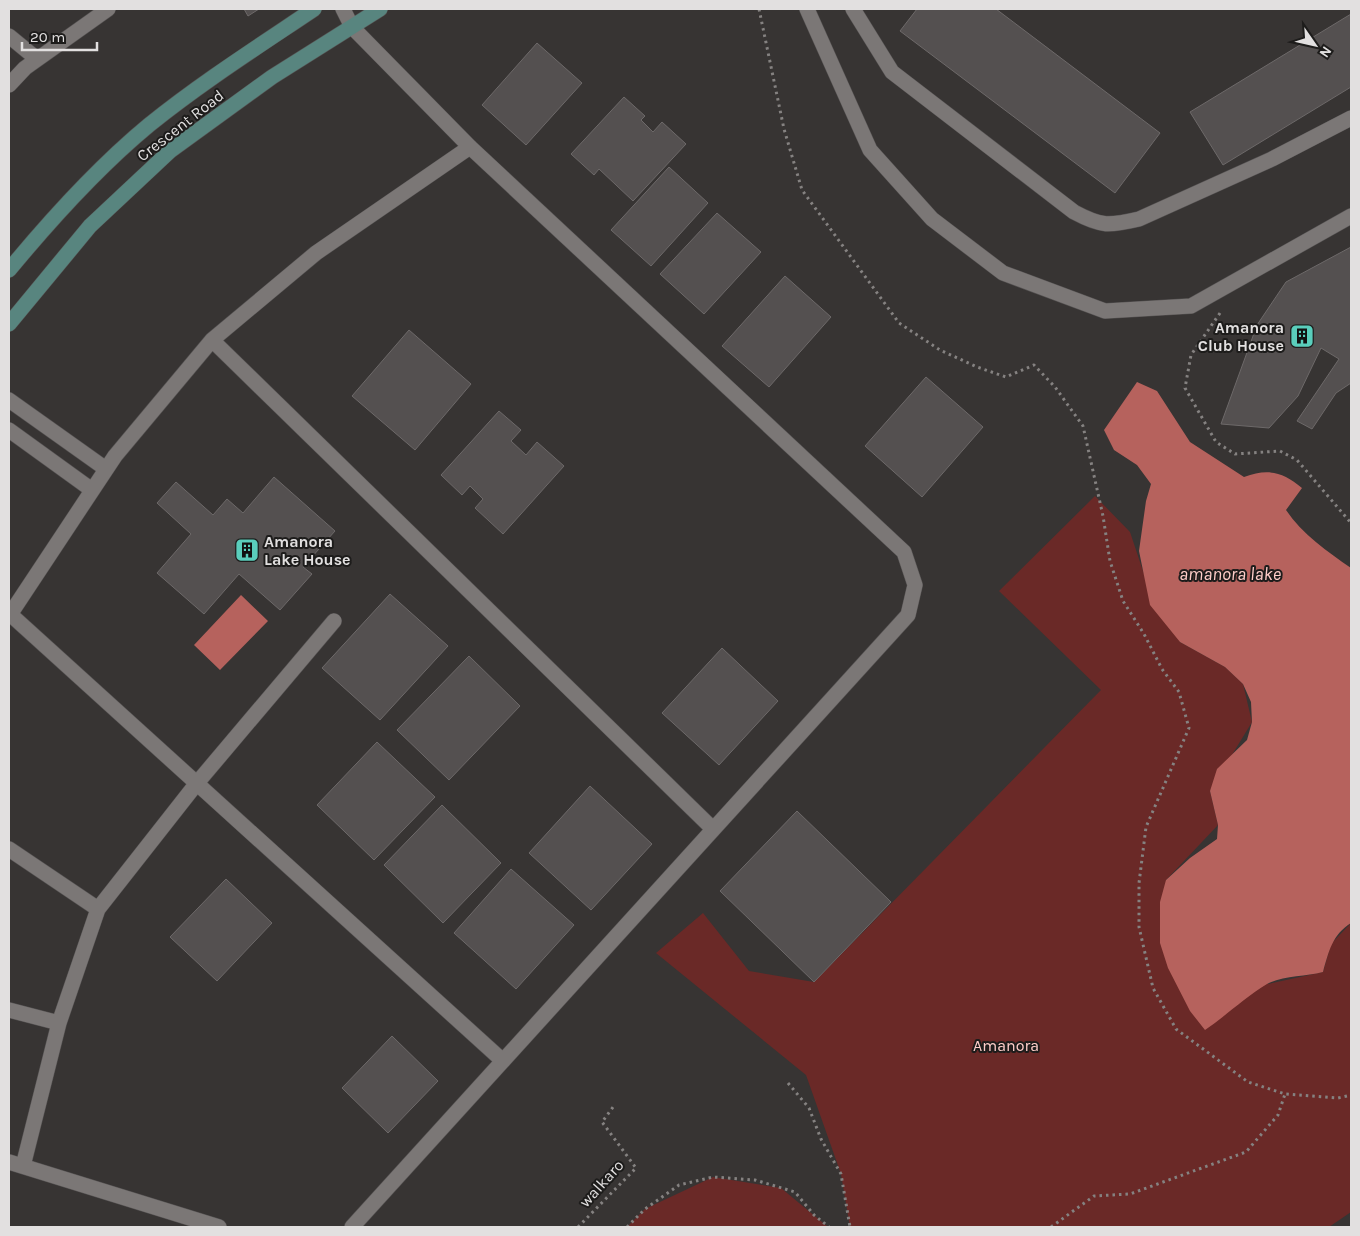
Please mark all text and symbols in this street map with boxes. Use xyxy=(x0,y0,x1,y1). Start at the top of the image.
scale bar xyxy=(22,20,98,52)
north arrow xyxy=(1290,20,1340,70)
text: 20 m xyxy=(30,28,65,46)
text: N xyxy=(1316,43,1335,61)
street label: Crescent Road xyxy=(133,86,228,165)
place label: Amanora Club House xyxy=(1198,318,1284,355)
building icon: Amanora Club House xyxy=(1289,323,1315,349)
place label: Amanora Lake House xyxy=(264,532,351,569)
building icon: Amanora Lake House xyxy=(234,537,260,563)
water label: amanora lake xyxy=(1179,563,1281,585)
park label: Amanora xyxy=(973,1036,1039,1055)
street label: walkaro xyxy=(575,1156,628,1211)

